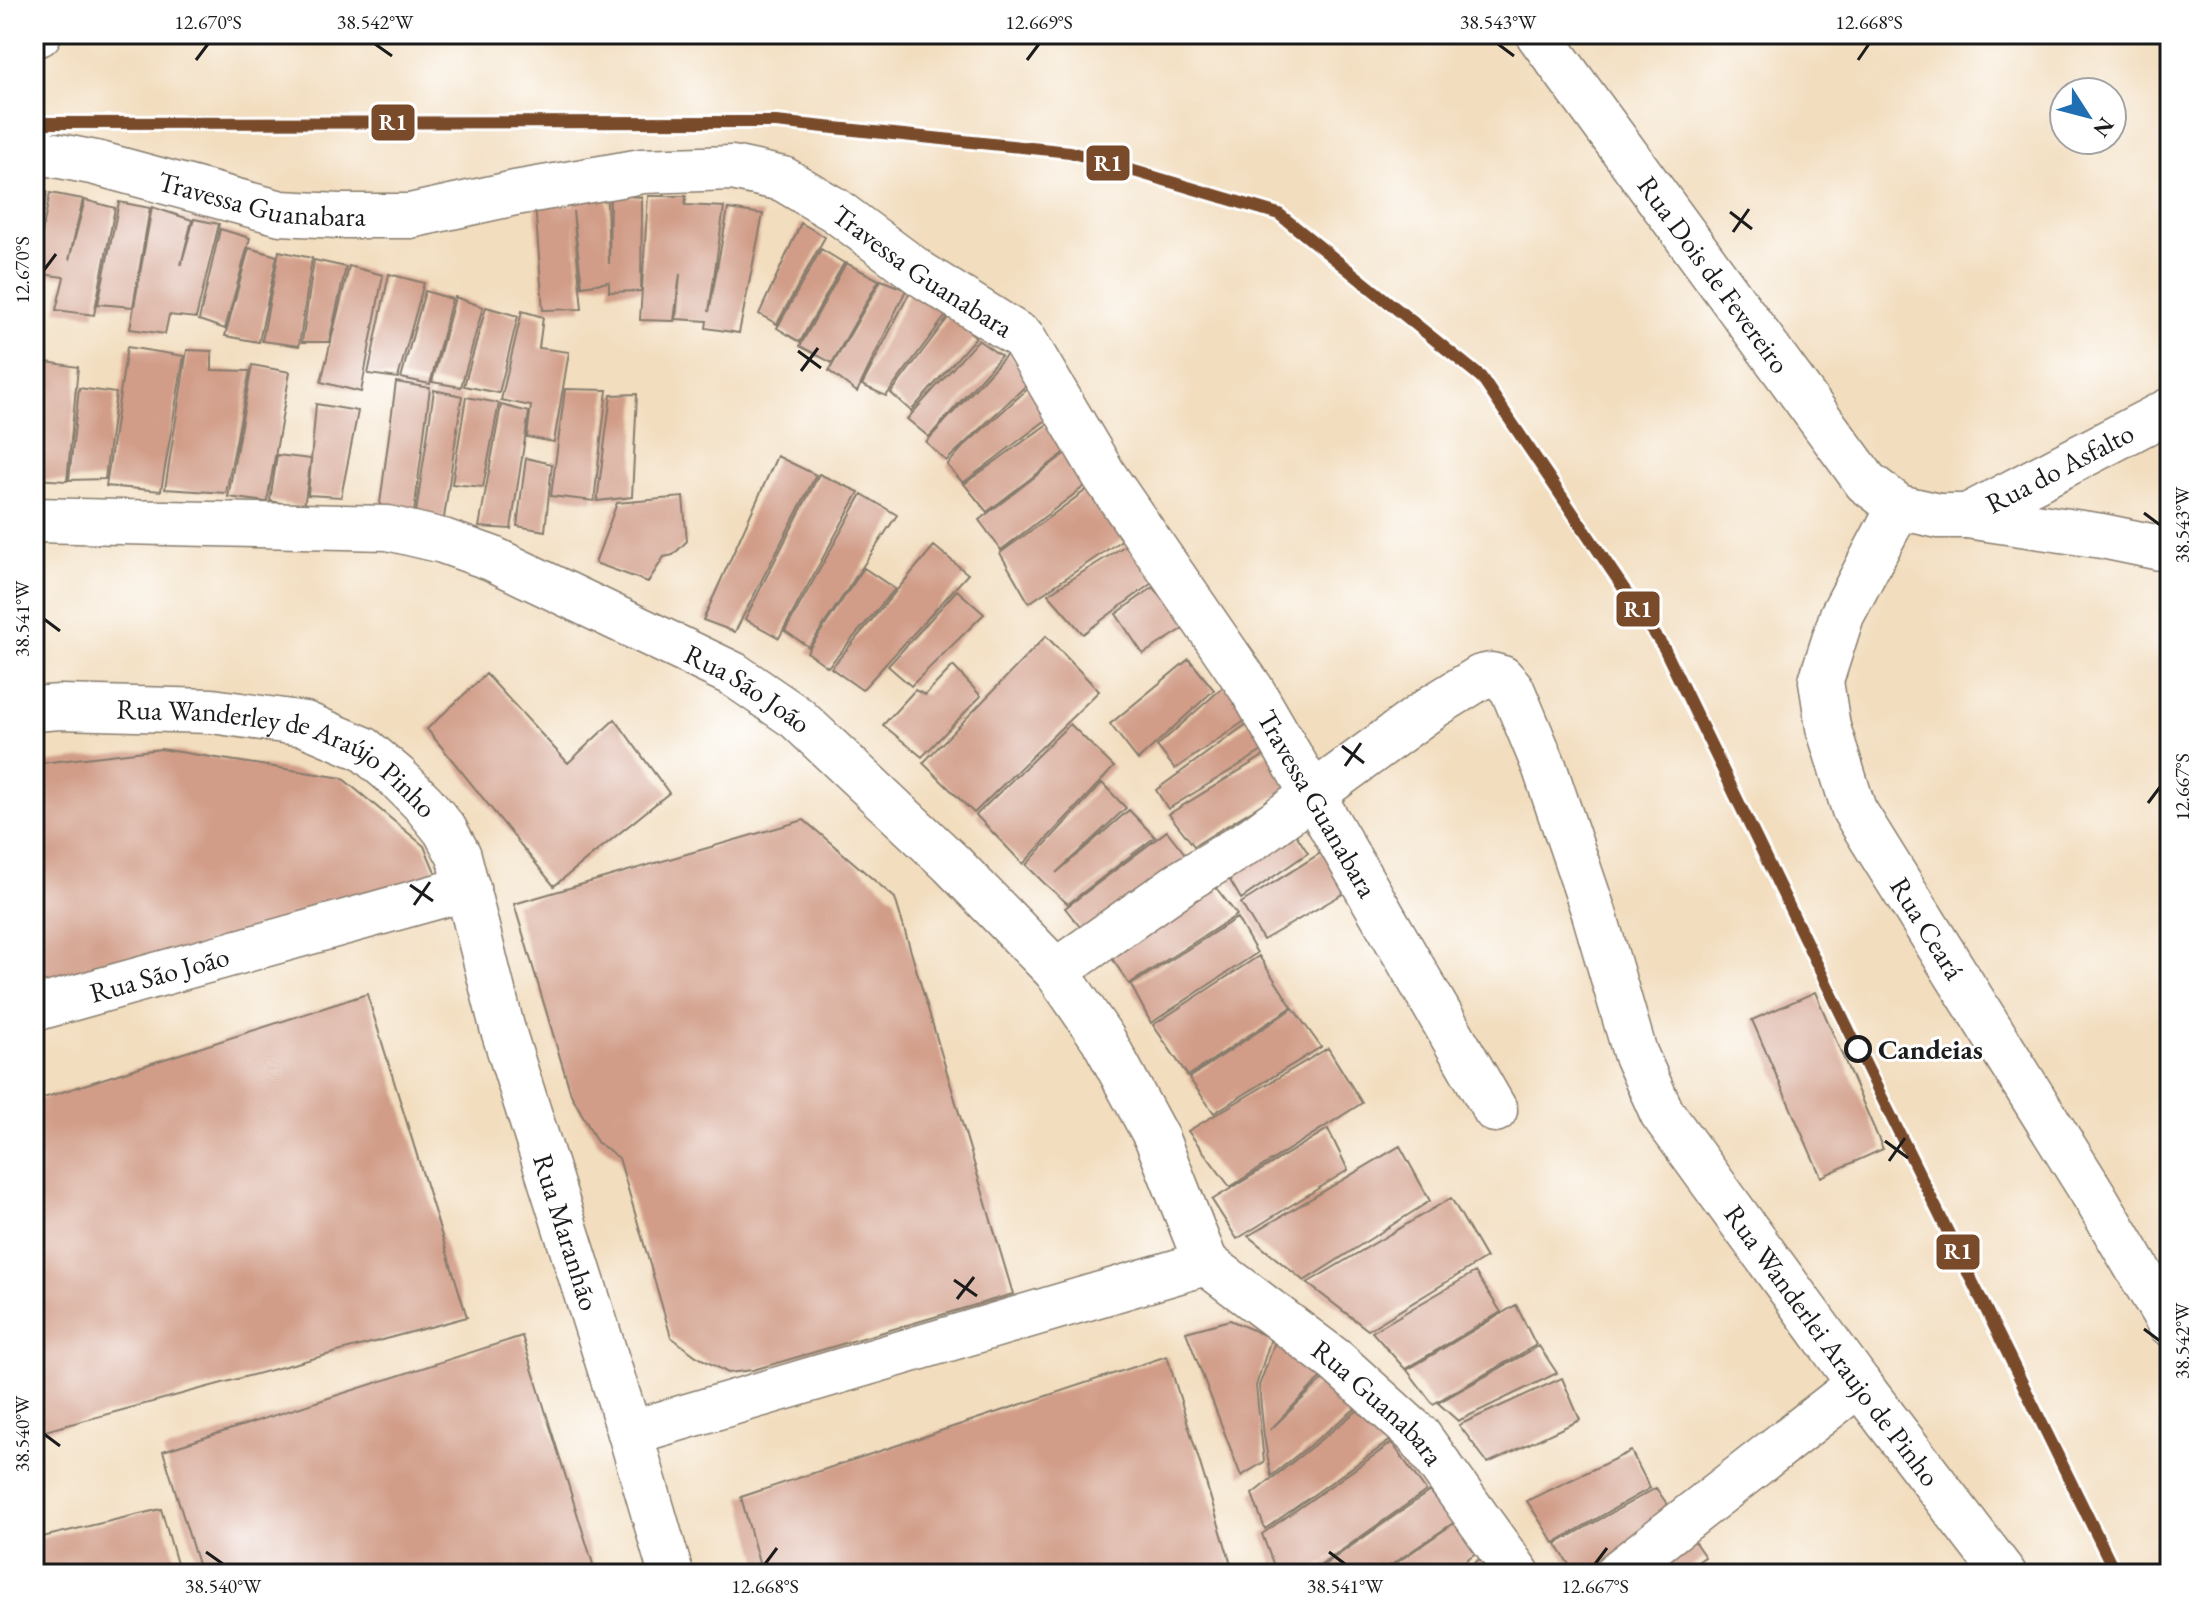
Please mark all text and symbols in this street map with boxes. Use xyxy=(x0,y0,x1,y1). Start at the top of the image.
text: 12.670°S xyxy=(174,9,242,35)
text: 38.542°W xyxy=(337,9,414,35)
text: 12.669°S xyxy=(1005,9,1073,35)
text: 38.543°W xyxy=(1460,9,1537,35)
text: 12.668°S xyxy=(1835,9,1903,35)
north arrow xyxy=(2048,76,2128,156)
line badge: R1 xyxy=(370,103,416,142)
text: R1 xyxy=(379,108,407,137)
text: N xyxy=(2087,112,2121,143)
line badge: R1 xyxy=(1085,144,1131,182)
text: R1 xyxy=(1094,149,1122,178)
street label: Travessa Guanabara xyxy=(154,163,367,234)
street label: Rua Dois de Fevereiro xyxy=(1630,169,1798,380)
street label: Travessa Guanabara xyxy=(825,196,1021,346)
text: 12.670°S xyxy=(9,236,35,304)
street label: Rua do Asfalto xyxy=(1979,414,2140,521)
text: 38.543°W xyxy=(2169,486,2195,563)
text: 38.541°W xyxy=(9,580,35,657)
line badge: R1 xyxy=(1615,590,1661,628)
text: R1 xyxy=(1624,595,1652,624)
street label: Rua São João xyxy=(679,636,820,741)
street label: Rua Wanderley de Araújo Pinho xyxy=(116,690,445,825)
street label: Travessa Guanabara xyxy=(1249,703,1387,905)
text: 12.667°S xyxy=(2169,753,2195,821)
street label: Rua Ceará xyxy=(1882,870,1973,987)
street label: Rua São João xyxy=(85,938,233,1011)
place label: Candeias xyxy=(1878,1031,1983,1067)
marker: Candeias xyxy=(1845,1036,1871,1062)
street label: Rua Maranhão xyxy=(525,1149,608,1315)
street label: Rua Wanderlei Araujo de Pinho xyxy=(1716,1197,1948,1493)
line badge: R1 xyxy=(1935,1233,1981,1271)
text: R1 xyxy=(1944,1237,1972,1266)
text: 38.542°W xyxy=(2169,1302,2195,1379)
street label: Rua Guanabara xyxy=(1305,1331,1453,1473)
text: 38.540°W xyxy=(9,1395,35,1472)
text: 38.540°W xyxy=(185,1573,262,1599)
text: 12.668°S xyxy=(731,1573,799,1599)
text: 38.541°W xyxy=(1307,1573,1384,1599)
text: 12.667°S xyxy=(1561,1573,1629,1599)

